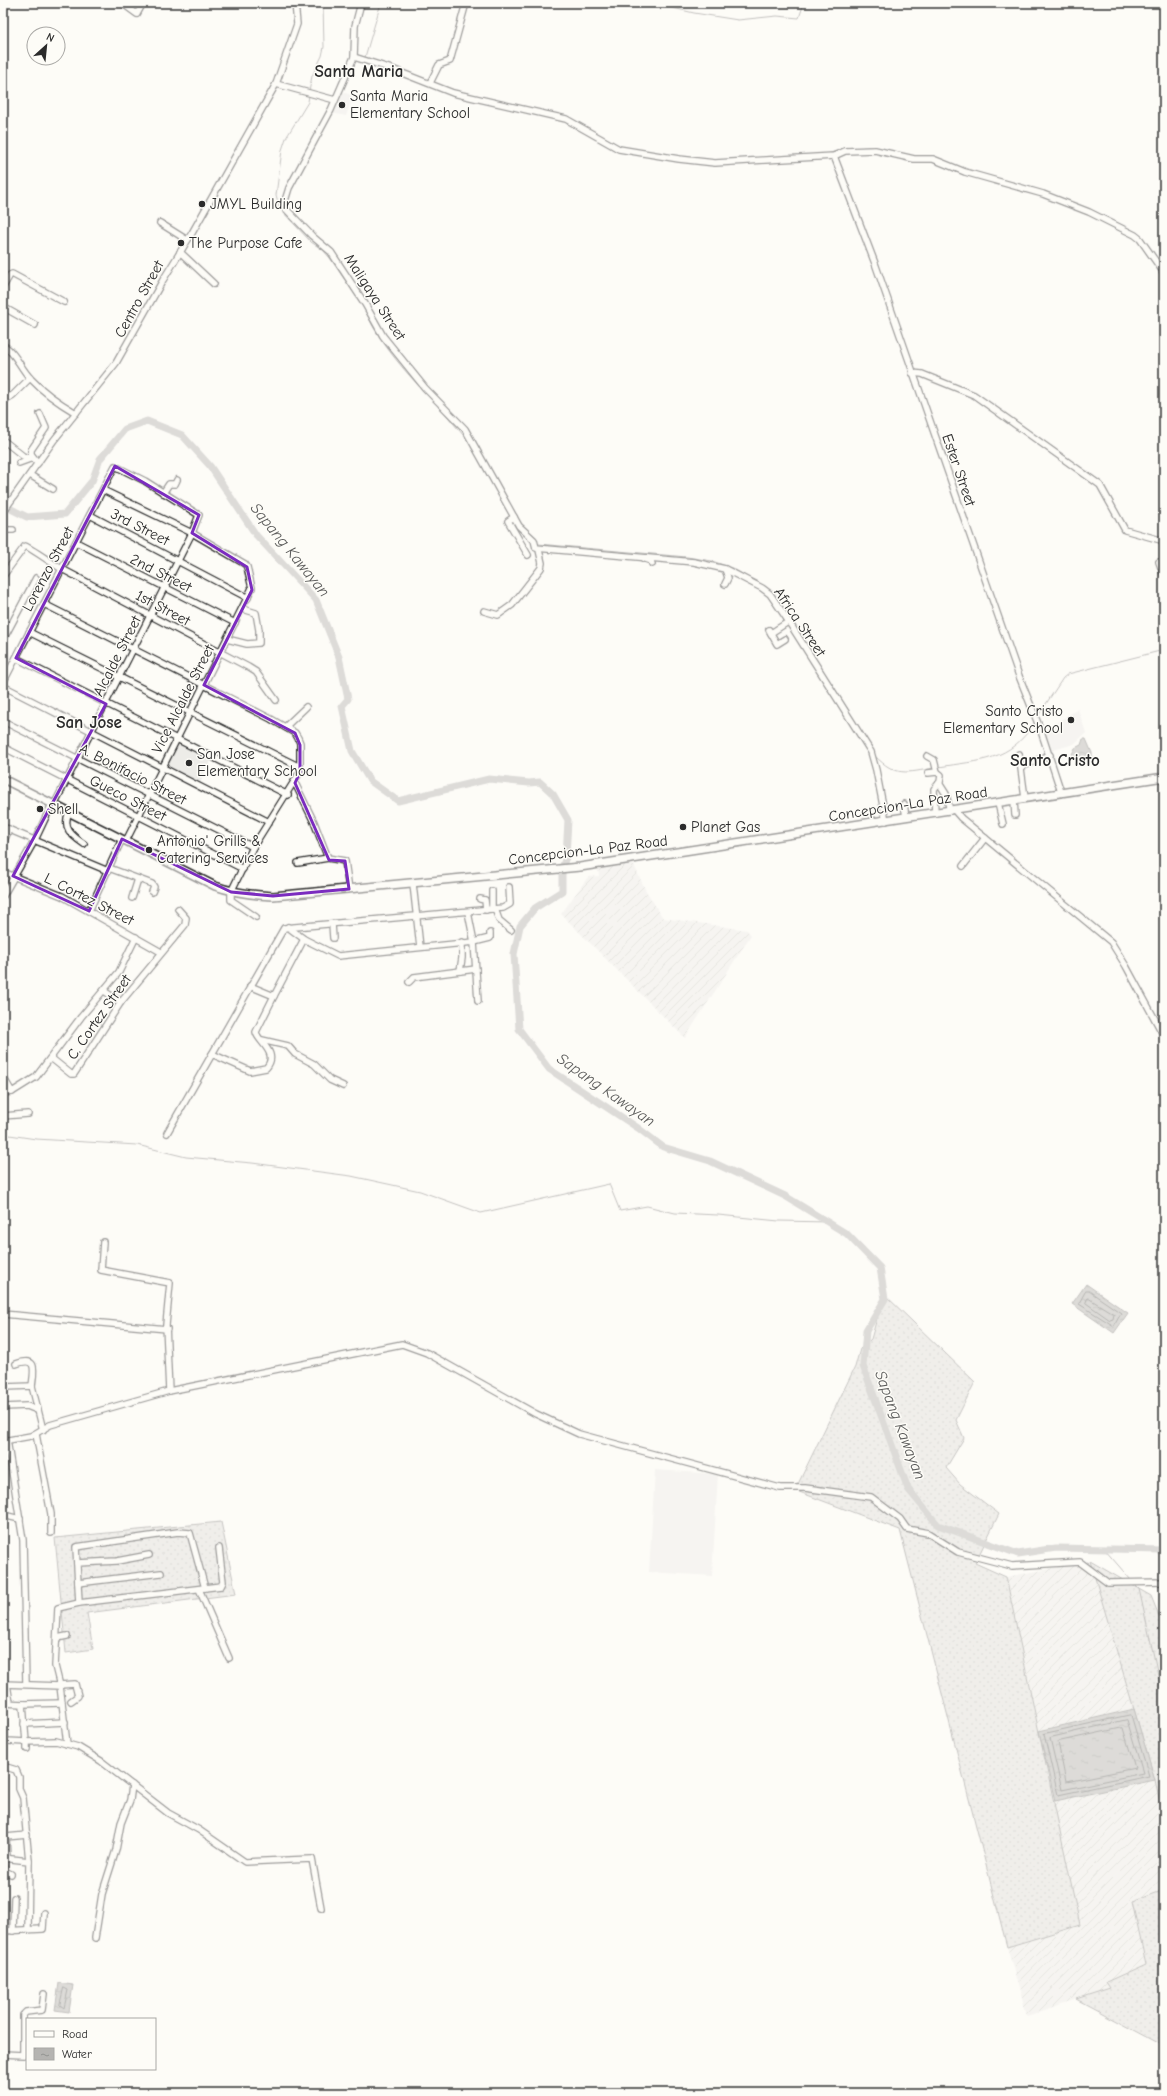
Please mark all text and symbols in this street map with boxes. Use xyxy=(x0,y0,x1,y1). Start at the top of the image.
north arrow xyxy=(26,26,66,66)
text: N xyxy=(44,30,56,45)
district label: Santa Maria xyxy=(315,62,403,81)
place label: Santa Maria Elementary School xyxy=(350,87,470,122)
marker: Santa Maria Elementary School xyxy=(337,100,347,110)
place label: JMYL Building xyxy=(210,195,302,213)
marker: JMYL Building xyxy=(197,199,207,209)
place label: The Purpose Cafe xyxy=(189,234,303,252)
marker: The Purpose Cafe xyxy=(176,238,186,248)
street label: Maligaya Street xyxy=(340,250,410,344)
street label: Centro Street xyxy=(110,257,168,341)
street label: Ester Street xyxy=(938,432,980,509)
water label: Sapang Kawayan xyxy=(247,499,333,601)
street label: 3rd Street xyxy=(108,505,173,550)
street label: Lorenzo Street xyxy=(18,523,78,614)
street label: 2nd Street xyxy=(127,550,195,596)
street label: Africa Street xyxy=(770,584,830,661)
street label: 1st Street xyxy=(133,586,194,630)
street label: Alcalde Street xyxy=(89,612,145,699)
street label: Vice Alcalde Street xyxy=(148,641,218,756)
place label: Santo Cristo Elementary School xyxy=(943,702,1063,737)
district label: San Jose xyxy=(56,713,122,732)
marker: Santo Cristo Elementary School xyxy=(1066,715,1076,725)
street label: A. Bonifacio Street xyxy=(76,739,190,809)
place label: San Jose Elementary School xyxy=(197,745,317,780)
district label: Santo Cristo xyxy=(1010,751,1100,770)
marker: San Jose Elementary School xyxy=(184,758,194,768)
street label: Gueco Street xyxy=(87,771,170,825)
street label: Concepcion-La Paz Road xyxy=(827,783,989,825)
place label: Shell xyxy=(48,800,78,818)
marker: Shell xyxy=(35,804,45,814)
place label: Planet Gas xyxy=(691,818,760,836)
marker: Planet Gas xyxy=(678,822,688,832)
street label: Concepcion-La Paz Road xyxy=(507,831,669,869)
place label: Antonio' Grills & Catering Services xyxy=(157,832,268,867)
marker: Antonio' Grills & Catering Services xyxy=(144,845,154,855)
street label: L. Cortez Street xyxy=(41,869,138,930)
street label: C. Cortez Street xyxy=(63,970,135,1063)
water label: Sapang Kawayan xyxy=(554,1050,659,1131)
water label: Sapang Kawayan xyxy=(871,1368,929,1482)
legend xyxy=(26,2018,156,2070)
text: Road xyxy=(62,2027,88,2041)
text: Water xyxy=(62,2047,92,2061)

